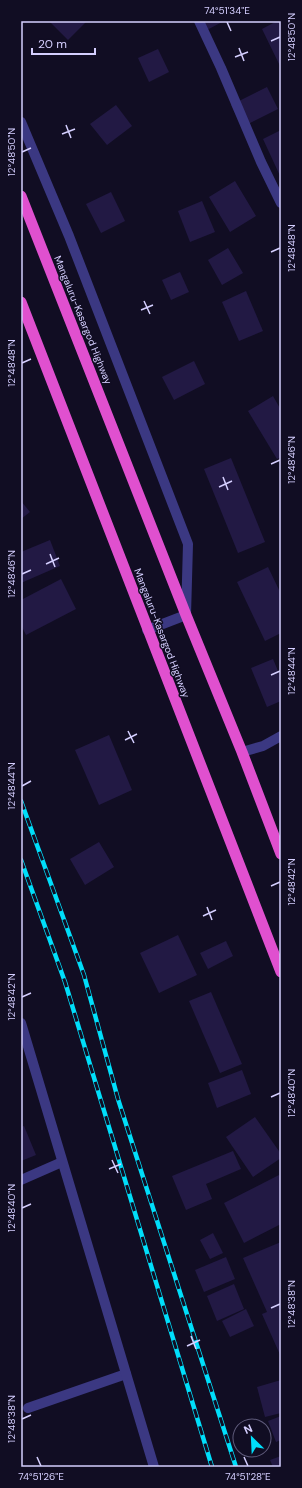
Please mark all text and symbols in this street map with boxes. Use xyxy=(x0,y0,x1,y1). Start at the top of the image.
text: 74°51'34"E xyxy=(204,4,250,17)
text: 12°48'50"N xyxy=(285,13,298,61)
scale bar xyxy=(32,30,95,56)
text: 20 m xyxy=(38,36,67,52)
text: 12°48'50"N xyxy=(5,128,18,176)
text: 12°48'48"N xyxy=(285,224,298,272)
street label: Mangaluru-Kasargod Highway xyxy=(51,254,115,387)
text: 12°48'48"N xyxy=(5,339,18,387)
text: 12°48'46"N xyxy=(285,436,298,484)
text: 12°48'46"N xyxy=(5,550,18,598)
street label: Mangaluru-Kasargod Highway xyxy=(131,566,193,700)
text: 12°48'44"N xyxy=(285,647,298,695)
text: 12°48'44"N xyxy=(5,762,18,810)
text: 12°48'42"N xyxy=(285,858,298,906)
text: 12°48'42"N xyxy=(5,973,18,1021)
text: 12°48'40"N xyxy=(285,1069,298,1117)
text: 12°48'40"N xyxy=(5,1184,18,1232)
text: 12°48'38"N xyxy=(285,1280,298,1328)
text: 12°48'38"N xyxy=(5,1395,18,1443)
north arrow xyxy=(232,1418,272,1458)
text: N xyxy=(241,1421,254,1437)
text: 74°51'26"E xyxy=(18,1470,64,1483)
text: 74°51'28"E xyxy=(225,1470,271,1483)

